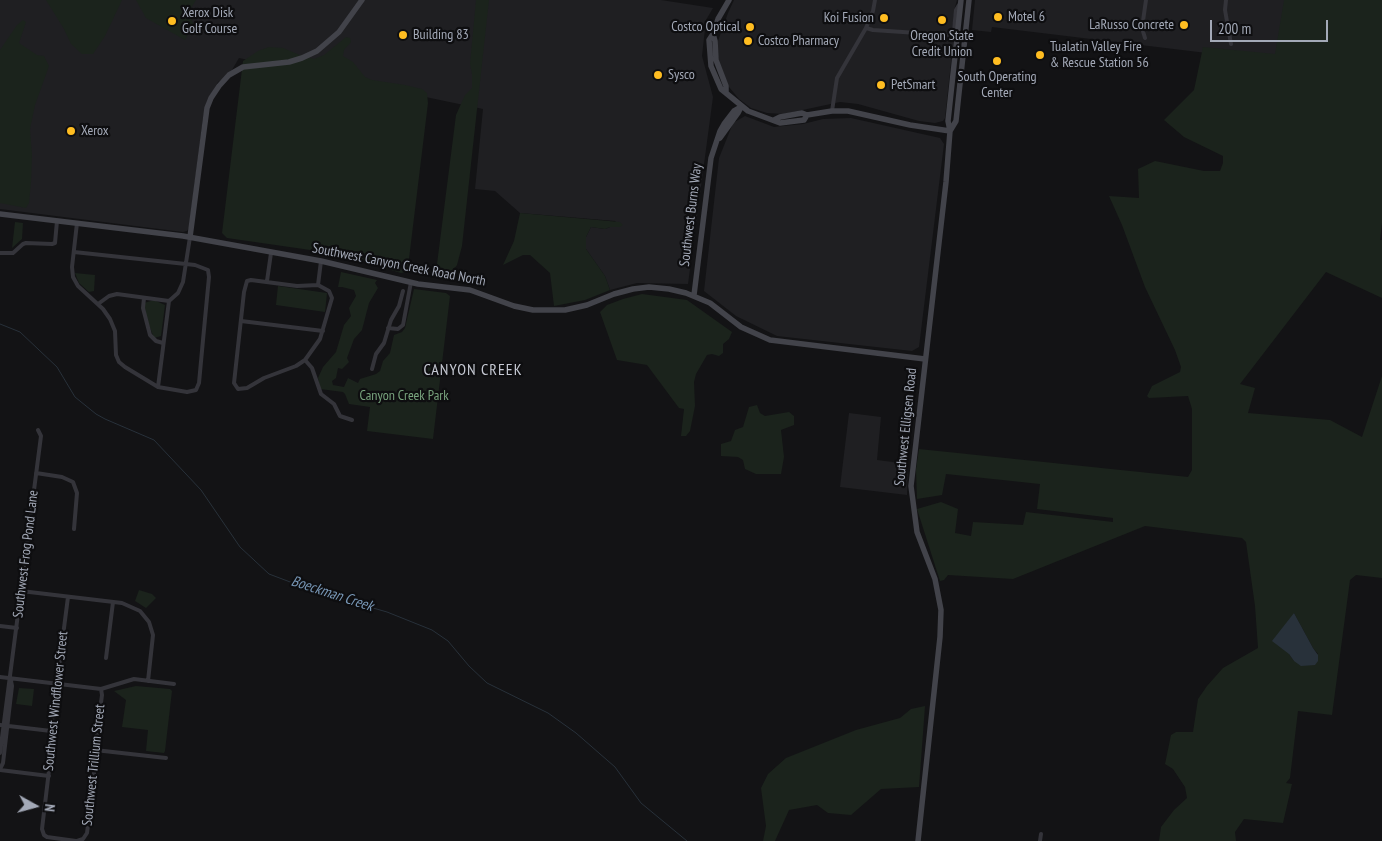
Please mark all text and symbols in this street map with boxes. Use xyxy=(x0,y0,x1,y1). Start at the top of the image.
place label: Xerox Disk Golf Course xyxy=(182,5,237,38)
place label: Motel 6 xyxy=(1008,9,1045,25)
place label: Koi Fusion xyxy=(824,10,874,26)
scale bar xyxy=(1212,10,1330,42)
marker: Motel 6 xyxy=(992,11,1004,23)
marker: Koi Fusion xyxy=(878,12,890,24)
marker: Oregon State Credit Union xyxy=(936,14,948,26)
marker: Xerox Disk Golf Course xyxy=(166,15,178,27)
place label: LaRusso Concrete xyxy=(1089,17,1174,33)
place label: Costco Optical xyxy=(671,19,740,35)
marker: LaRusso Concrete xyxy=(1178,19,1190,31)
text: 200 m xyxy=(1218,19,1251,38)
marker: Costco Optical xyxy=(744,21,756,33)
place label: Building 83 xyxy=(413,27,469,43)
place label: Oregon State Credit Union xyxy=(910,28,974,60)
marker: Building 83 xyxy=(397,29,409,41)
place label: Costco Pharmacy xyxy=(758,33,839,49)
marker: Costco Pharmacy xyxy=(742,35,754,47)
place label: Tualatin Valley Fire & Rescue Station 56 xyxy=(1050,39,1149,72)
marker: Tualatin Valley Fire & Rescue Station 56 xyxy=(1034,49,1046,61)
marker: South Operating Center xyxy=(991,55,1003,67)
place label: Sysco xyxy=(668,67,695,83)
marker: Sysco xyxy=(652,69,664,81)
place label: South Operating Center xyxy=(957,69,1037,102)
place label: PetSmart xyxy=(891,77,935,93)
marker: PetSmart xyxy=(875,79,887,91)
place label: Xerox xyxy=(81,123,109,139)
marker: Xerox xyxy=(65,125,77,137)
street label: Southwest Burns Way xyxy=(676,162,706,268)
street label: Southwest Canyon Creek Road North xyxy=(311,240,487,290)
district label: CANYON CREEK xyxy=(422,360,524,380)
street label: Southwest Elligsen Road xyxy=(891,367,921,487)
park label: Canyon Creek Park xyxy=(359,388,449,404)
street label: Southwest Frog Pond Lane xyxy=(10,489,42,619)
water label: Boeckman Creek xyxy=(289,572,375,616)
street label: Southwest Windflower Street xyxy=(40,630,72,772)
street label: Southwest Trillium Street xyxy=(79,703,109,827)
north arrow xyxy=(10,781,60,831)
text: N xyxy=(40,803,59,813)

